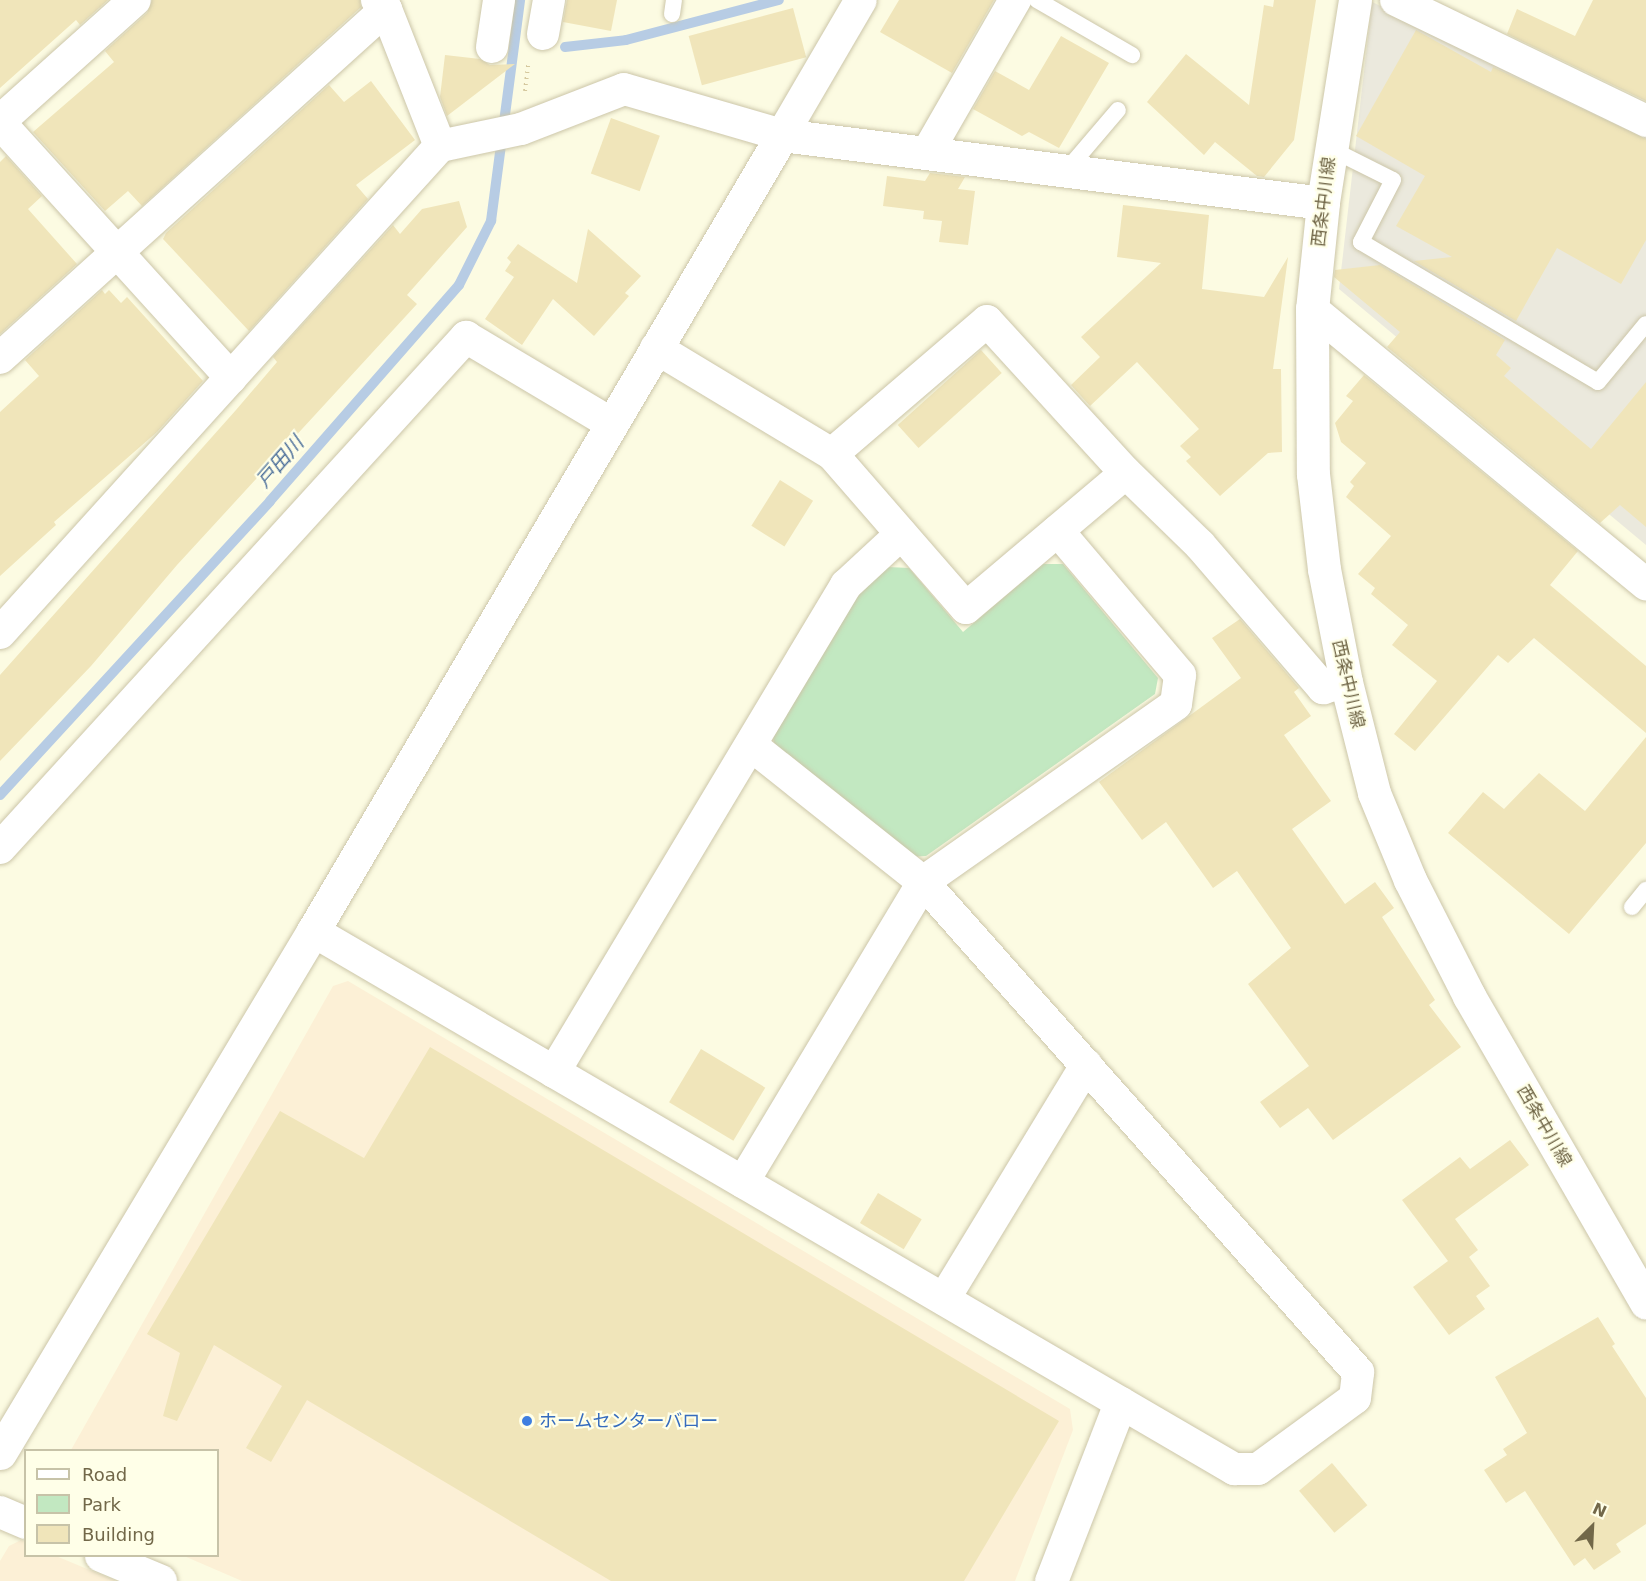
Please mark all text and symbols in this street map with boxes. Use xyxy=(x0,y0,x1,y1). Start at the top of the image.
street label: 西条中川線 xyxy=(1308,156,1340,248)
water label: 戸田川 xyxy=(251,431,309,493)
street label: 西条中川線 xyxy=(1327,638,1369,730)
street label: 西条中川線 xyxy=(1512,1082,1576,1170)
place label: ホームセンターバロー xyxy=(539,1410,719,1432)
marker: ホームセンターバロー xyxy=(520,1414,534,1428)
legend xyxy=(24,1449,219,1557)
text: Road xyxy=(82,1464,127,1485)
text: Park xyxy=(82,1494,121,1515)
north arrow xyxy=(1562,1497,1622,1557)
text: N xyxy=(1590,1499,1609,1521)
text: Building xyxy=(82,1524,155,1545)

